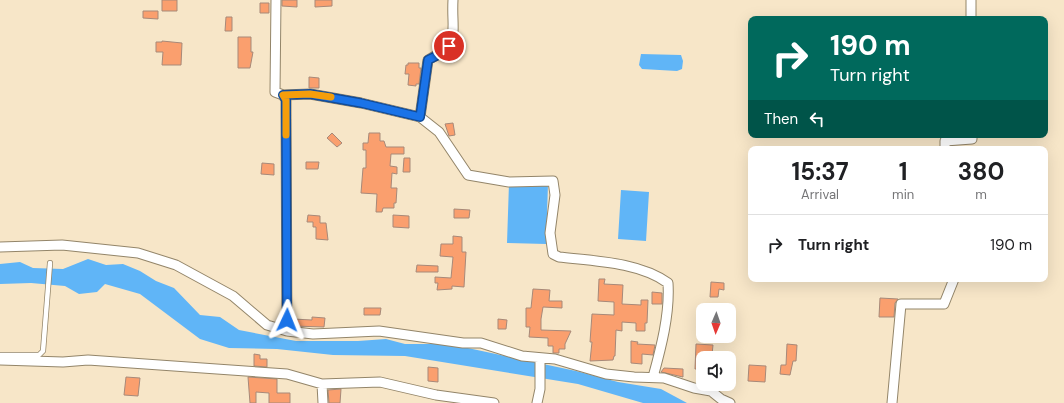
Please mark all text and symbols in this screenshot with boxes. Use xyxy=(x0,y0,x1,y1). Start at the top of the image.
text: 190 m xyxy=(830,27,911,64)
pin xyxy=(432,29,466,63)
icon: right xyxy=(764,32,816,84)
icon: arrive xyxy=(438,35,460,57)
text: Turn right xyxy=(830,63,910,87)
icon: left xyxy=(806,108,828,130)
text: Then xyxy=(764,109,798,129)
text: 15:37 xyxy=(792,156,849,187)
text: 1 xyxy=(899,156,908,187)
text: 380 xyxy=(958,156,1004,187)
text: Arrival xyxy=(801,186,839,203)
text: min xyxy=(892,186,914,203)
text: m xyxy=(975,186,987,203)
icon: right xyxy=(764,234,786,256)
text: Turn right xyxy=(798,235,869,255)
text: 190 m xyxy=(990,235,1032,255)
position arrow xyxy=(266,299,308,341)
north arrow xyxy=(696,303,736,343)
map controls xyxy=(696,303,736,391)
button: sound xyxy=(696,351,736,391)

